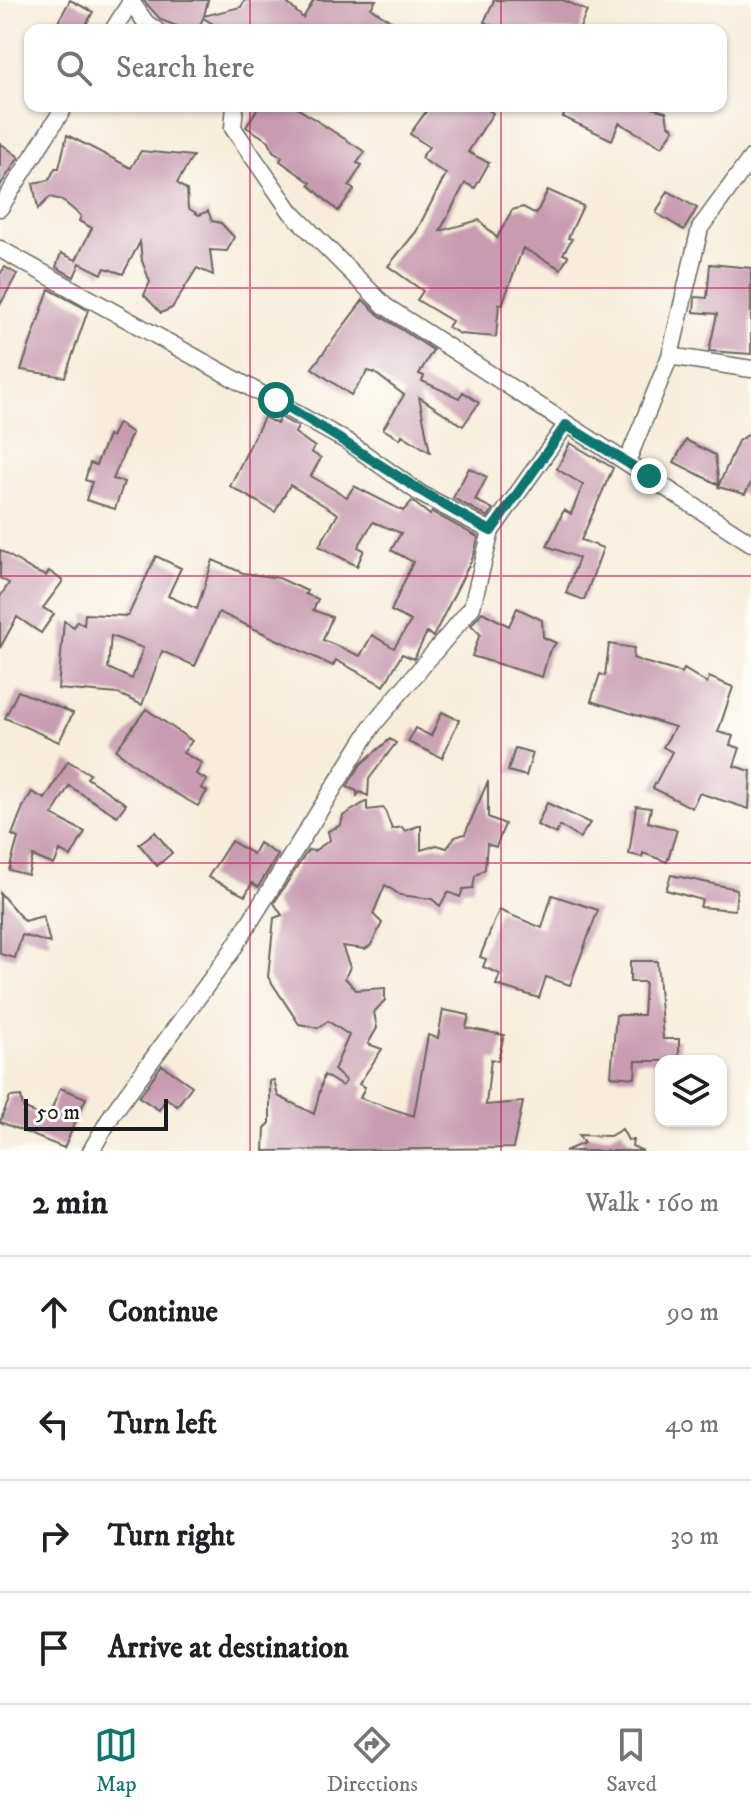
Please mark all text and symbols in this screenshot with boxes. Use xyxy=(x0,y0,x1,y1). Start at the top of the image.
search box xyxy=(24,24,727,112)
icon: search xyxy=(52,46,96,90)
text: Search here xyxy=(116,50,255,87)
route start xyxy=(258,382,294,418)
route end xyxy=(631,458,667,494)
map controls xyxy=(655,1055,727,1127)
button: layers xyxy=(655,1055,727,1127)
scale bar xyxy=(24,1095,168,1131)
text: 50 m xyxy=(36,1099,80,1126)
text: 2 min xyxy=(32,1182,108,1224)
text: Walk · 160 m xyxy=(586,1187,719,1220)
icon: ahead xyxy=(32,1290,76,1334)
text: Continue xyxy=(108,1294,218,1331)
text: 90 m xyxy=(667,1296,719,1329)
icon: left xyxy=(32,1402,76,1446)
text: Turn left xyxy=(108,1406,217,1443)
text: 40 m xyxy=(665,1408,719,1441)
icon: right xyxy=(32,1514,76,1558)
text: Turn right xyxy=(108,1518,235,1555)
text: 30 m xyxy=(670,1520,719,1553)
icon: arrive xyxy=(32,1626,76,1670)
text: Arrive at destination xyxy=(108,1630,349,1667)
tab: Map xyxy=(94,1723,138,1798)
tab: Directions xyxy=(327,1723,418,1798)
tab: Saved xyxy=(606,1723,657,1798)

